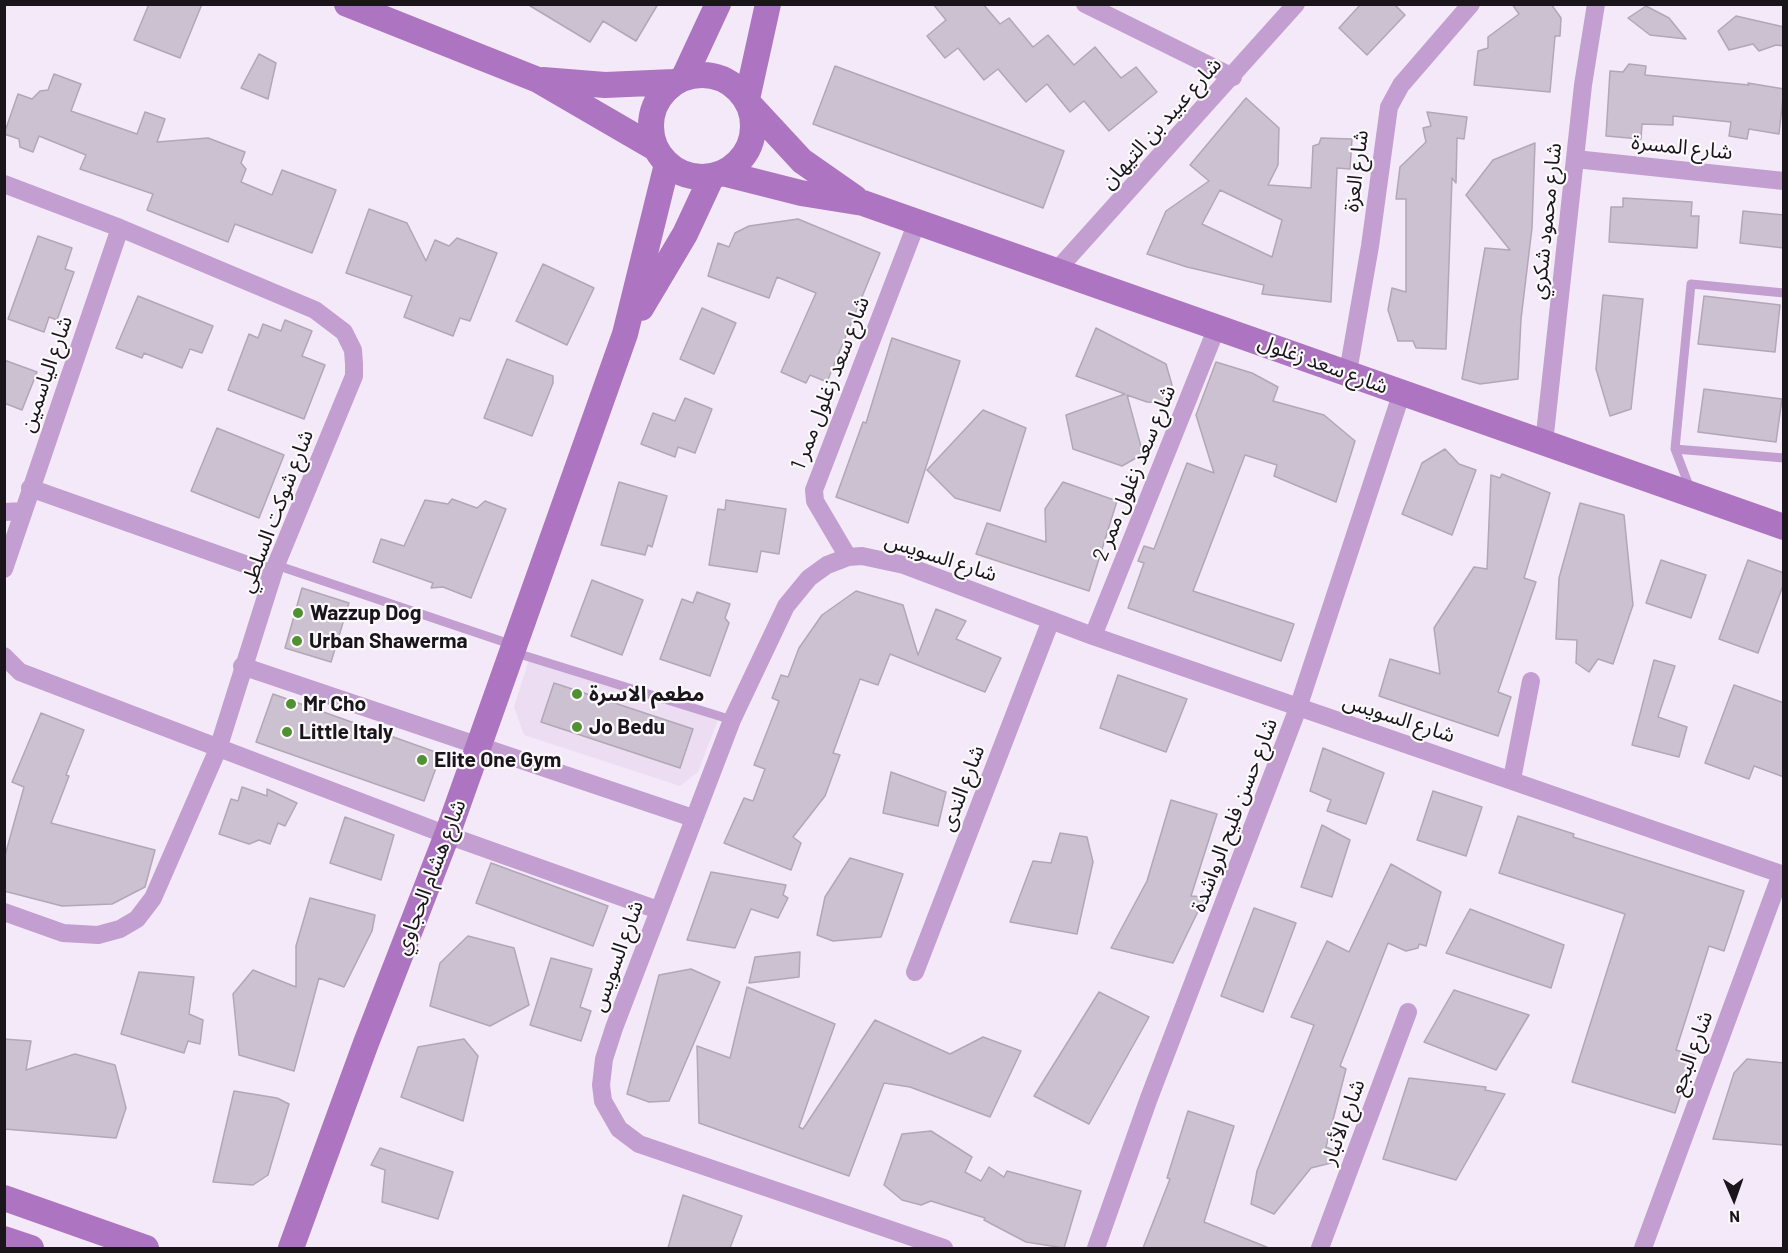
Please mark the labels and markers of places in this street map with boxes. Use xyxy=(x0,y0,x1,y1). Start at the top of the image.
place label: Wazzup Dog xyxy=(310,600,421,626)
marker: Wazzup Dog xyxy=(291,606,305,620)
place label: Urban Shawerma xyxy=(309,628,468,654)
marker: Urban Shawerma xyxy=(290,634,304,648)
place label: مطعم الاسرة xyxy=(589,681,704,707)
marker: مطعم الاسرة xyxy=(570,687,584,701)
place label: Mr Cho xyxy=(303,691,366,717)
marker: Mr Cho xyxy=(284,697,298,711)
place label: Jo Bedu xyxy=(589,714,665,740)
place label: Little Italy xyxy=(299,719,393,745)
marker: Jo Bedu xyxy=(570,720,584,734)
marker: Little Italy xyxy=(280,725,294,739)
place label: Elite One Gym xyxy=(434,747,561,773)
marker: Elite One Gym xyxy=(415,753,429,767)

